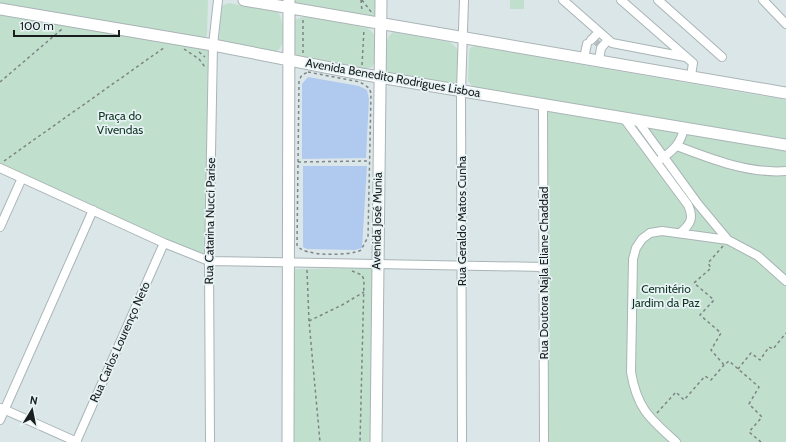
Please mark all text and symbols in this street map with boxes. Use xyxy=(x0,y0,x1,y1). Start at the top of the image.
scale bar xyxy=(14,12,119,38)
text: 100 m xyxy=(20,18,54,33)
street label: Avenida Benedito Rodrigues Lisboa xyxy=(305,55,482,100)
park label: Praça do Vivendas xyxy=(97,108,143,137)
street label: Rua Geraldo Matos Cunha xyxy=(454,156,469,286)
street label: Rua Catarina Nucci Parise xyxy=(201,157,218,284)
street label: Avenida José Munia xyxy=(368,172,385,270)
street label: Rua Doutora Najla Eliane Chaddad xyxy=(536,187,551,359)
street label: Rua Carlos Lourenço Neto xyxy=(86,279,153,405)
park label: Cemitério Jardim da Paz xyxy=(631,281,700,310)
north arrow xyxy=(12,390,52,430)
text: N xyxy=(29,393,39,408)

